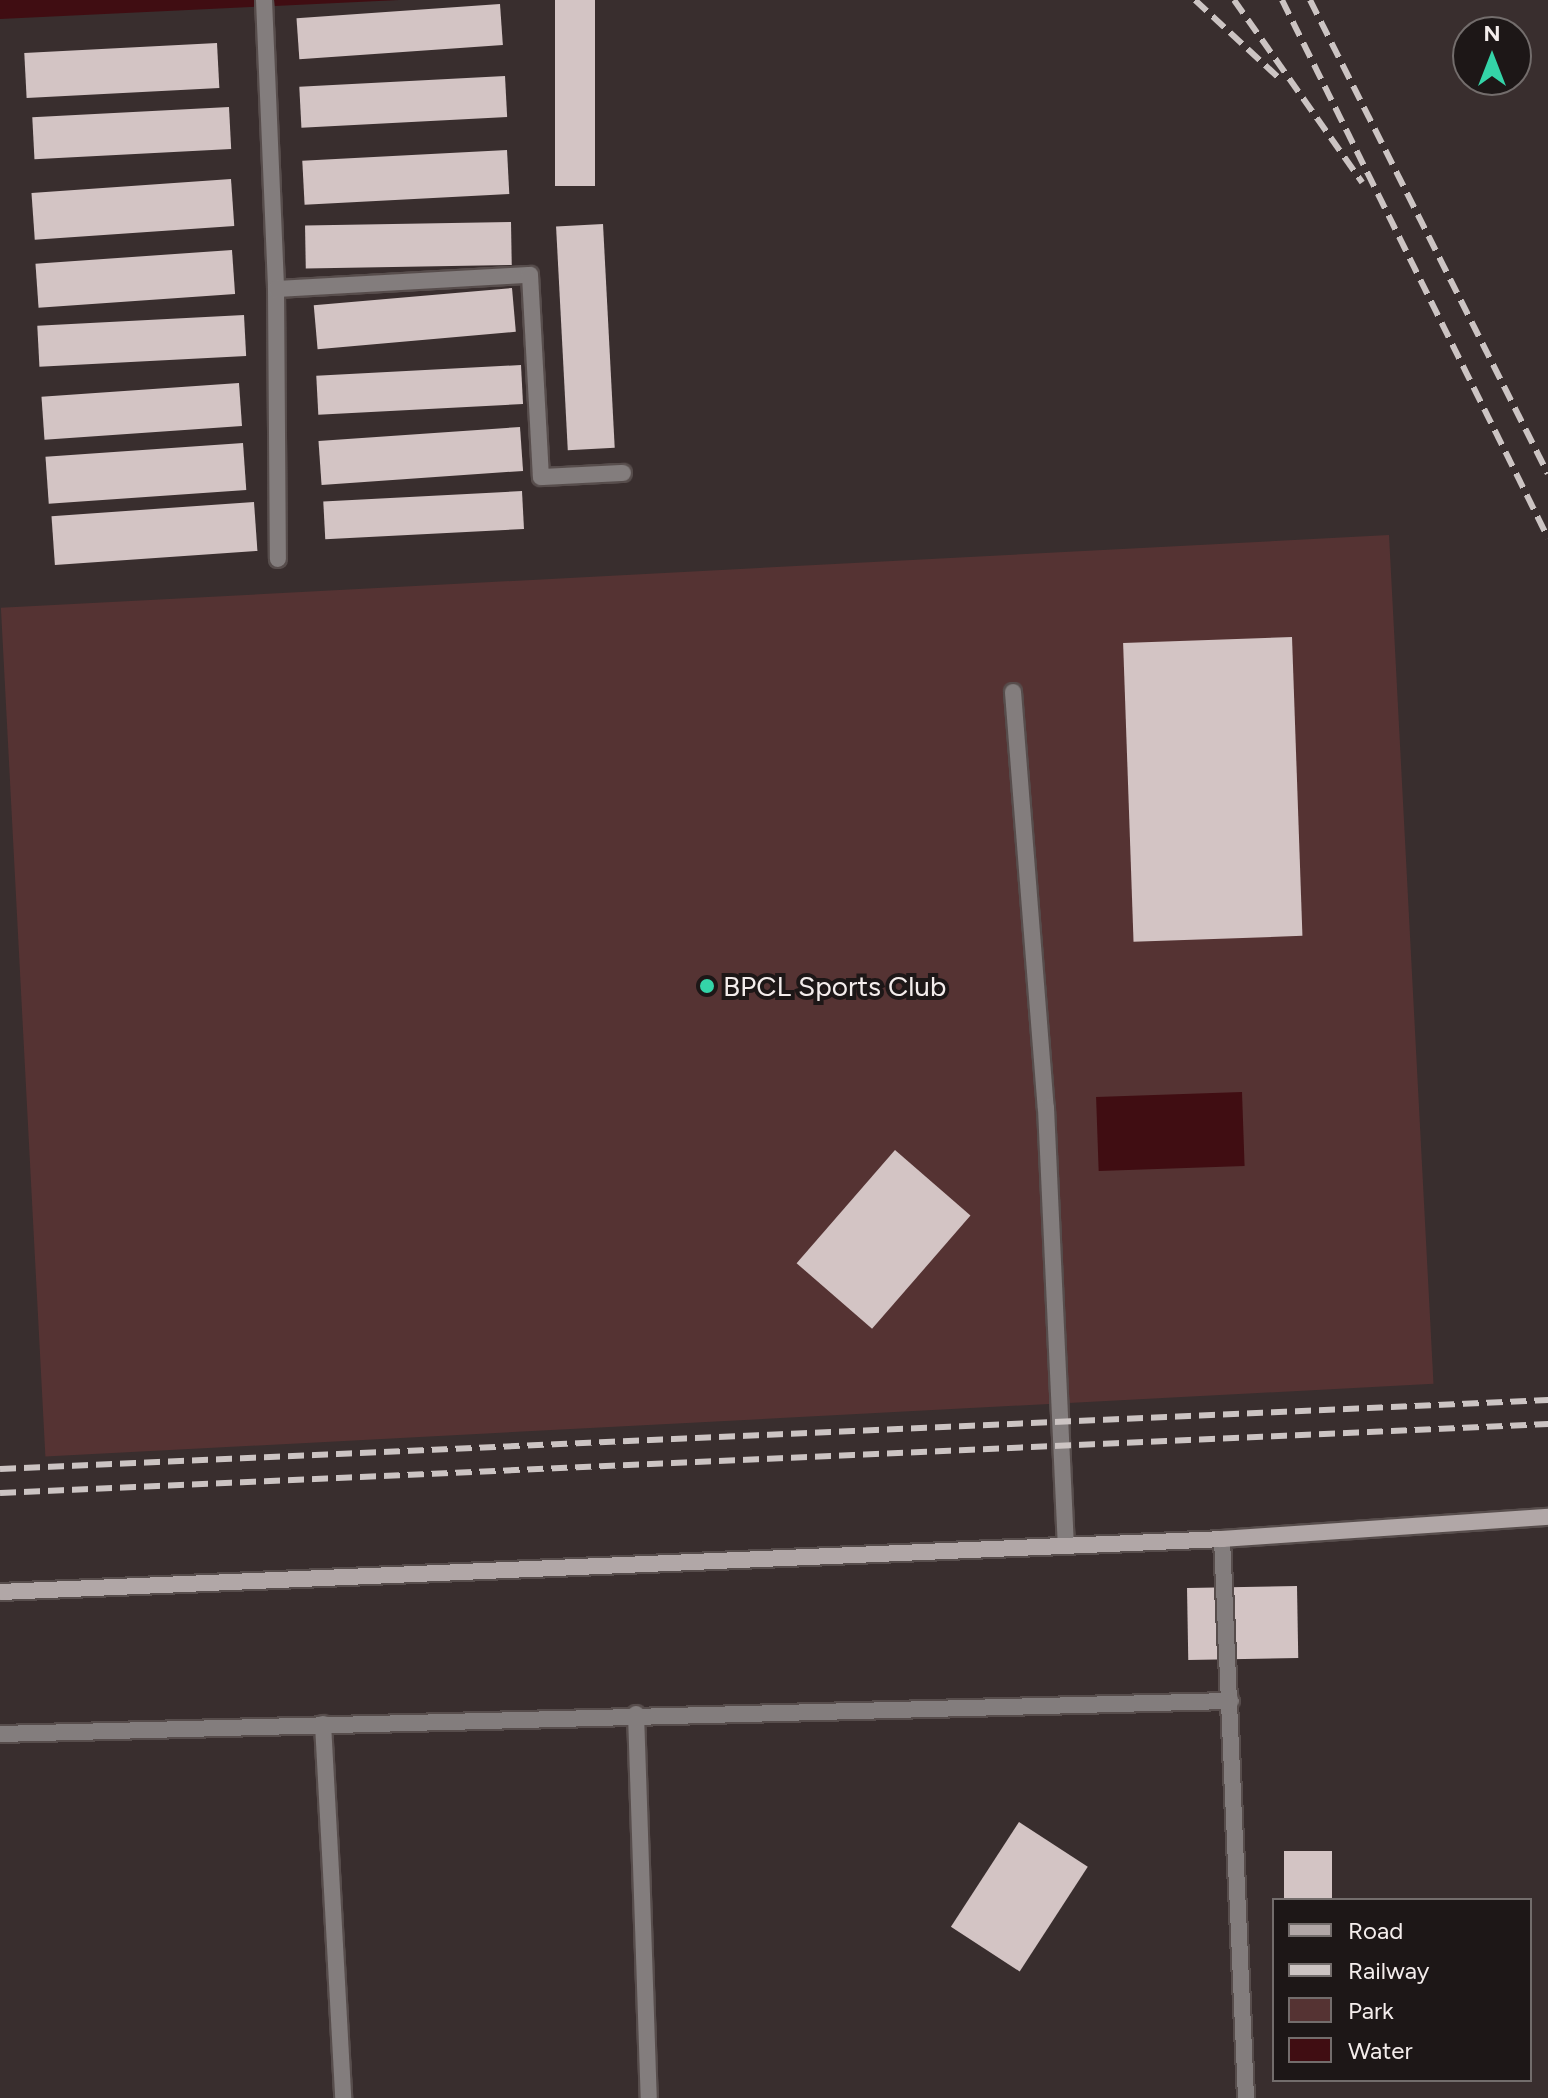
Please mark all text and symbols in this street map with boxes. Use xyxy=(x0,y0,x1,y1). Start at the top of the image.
north arrow xyxy=(1452,16,1532,96)
text: N xyxy=(1483,20,1501,47)
place label: BPCL Sports Club xyxy=(723,969,946,1003)
marker: BPCL Sports Club xyxy=(698,977,716,995)
legend xyxy=(1272,1898,1532,2082)
text: Road xyxy=(1348,1916,1403,1945)
text: Railway xyxy=(1348,1956,1429,1985)
text: Park xyxy=(1348,1996,1394,2025)
text: Water xyxy=(1348,2036,1413,2065)

